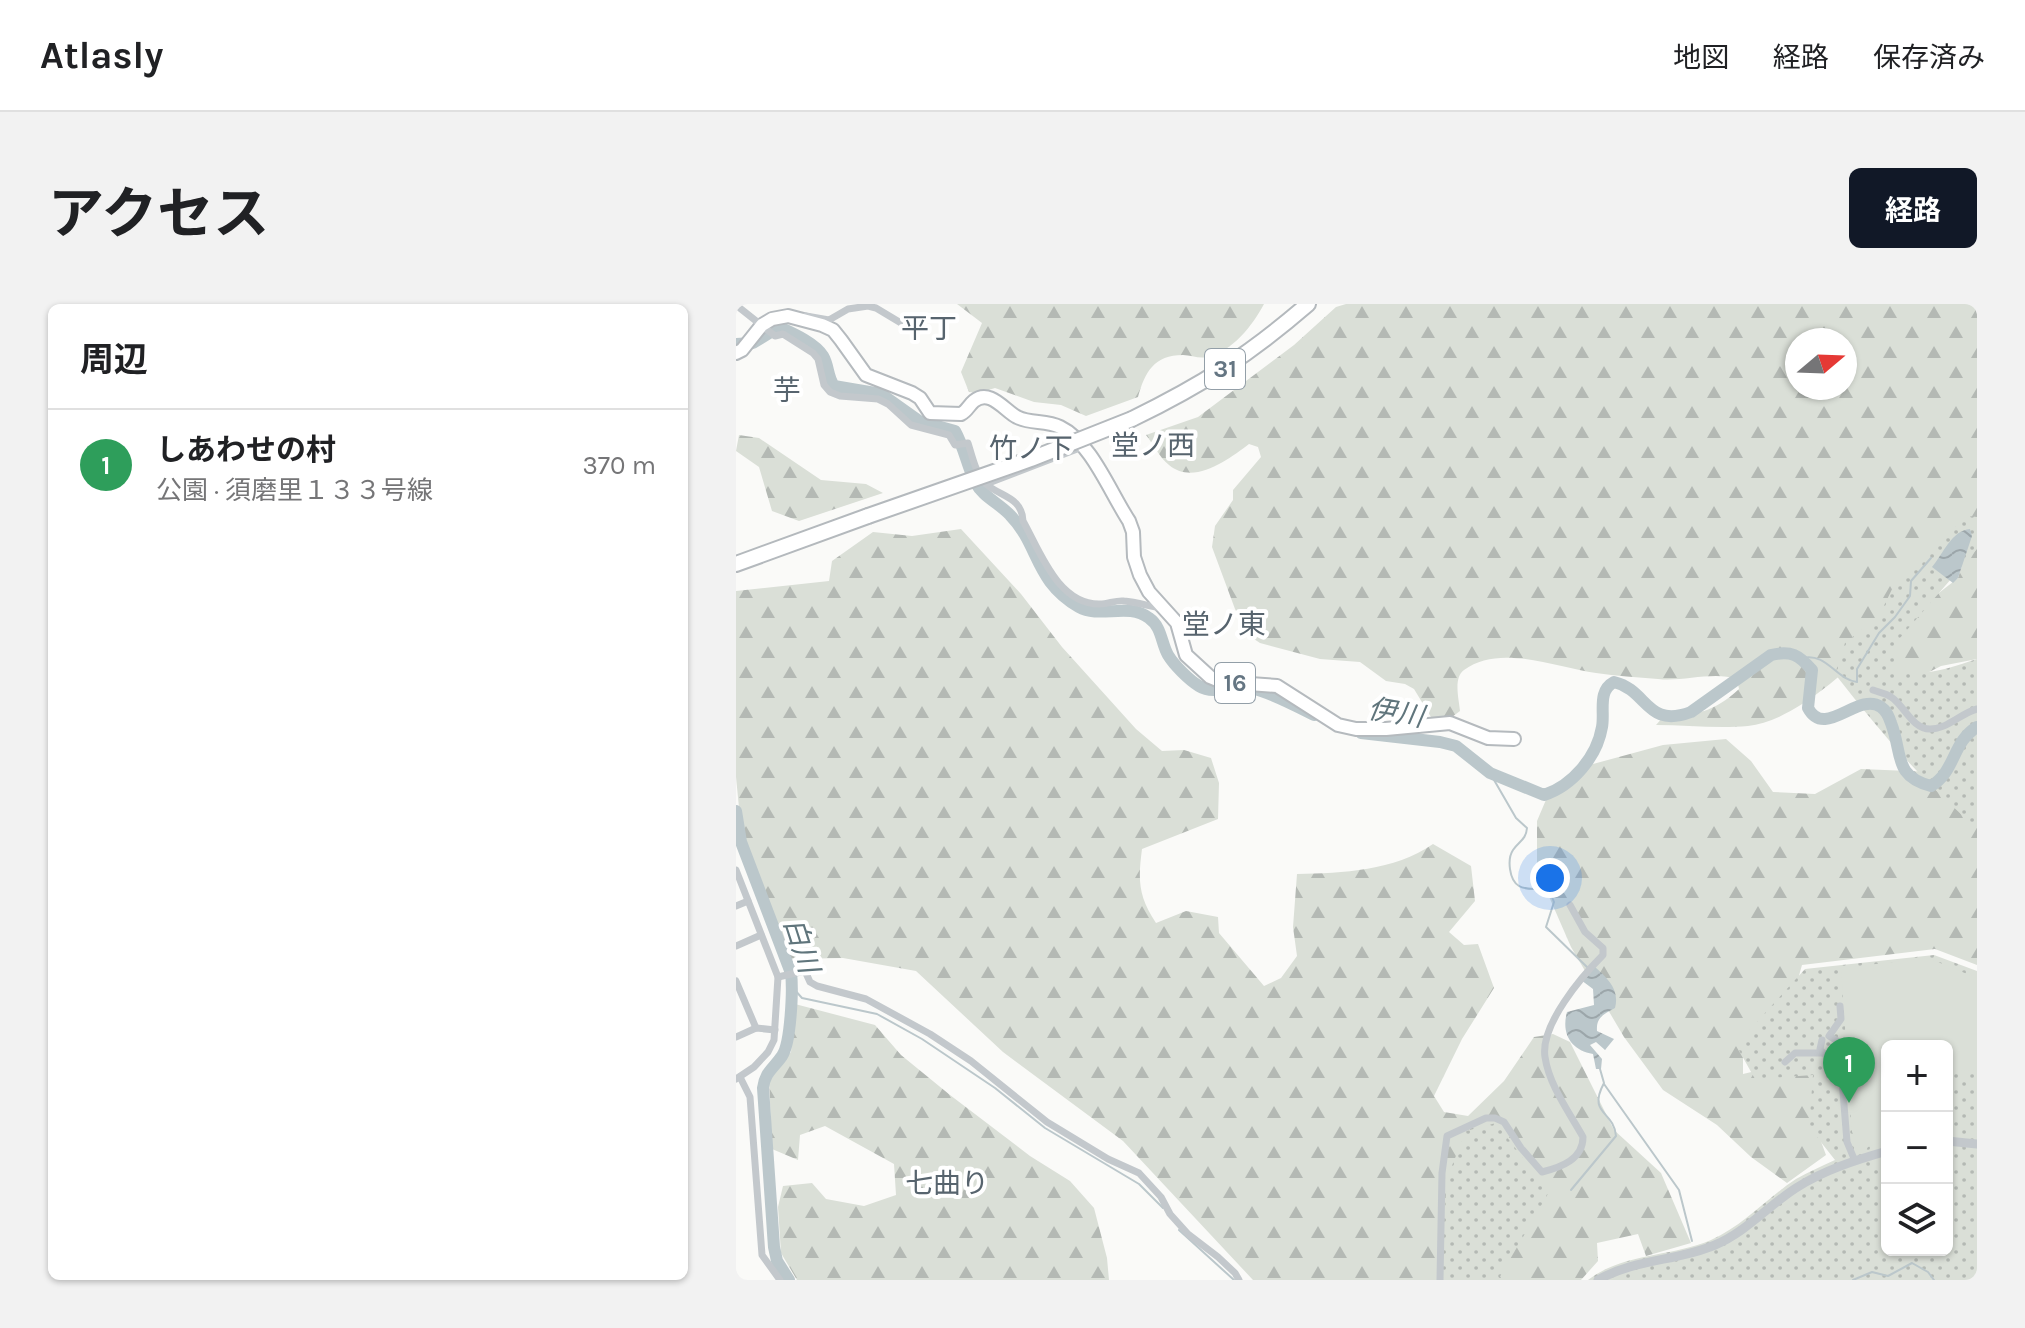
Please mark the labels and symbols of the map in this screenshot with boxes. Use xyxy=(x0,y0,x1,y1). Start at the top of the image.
district label: 平丁 xyxy=(901,312,957,345)
north arrow xyxy=(1785,328,1857,400)
road number: 31 xyxy=(1205,349,1245,389)
district label: 芋 xyxy=(773,374,801,407)
district label: 堂ノ西 xyxy=(1111,429,1195,462)
district label: 竹ノ下 xyxy=(989,432,1073,465)
district label: 堂ノ東 xyxy=(1182,608,1266,641)
road number: 16 xyxy=(1215,663,1255,703)
water label: 伊川 xyxy=(1366,692,1429,734)
your location xyxy=(1530,858,1570,898)
water label: 白川 xyxy=(777,913,827,980)
pin: 1 xyxy=(1823,1037,1875,1103)
district label: 七曲り xyxy=(905,1167,989,1200)

